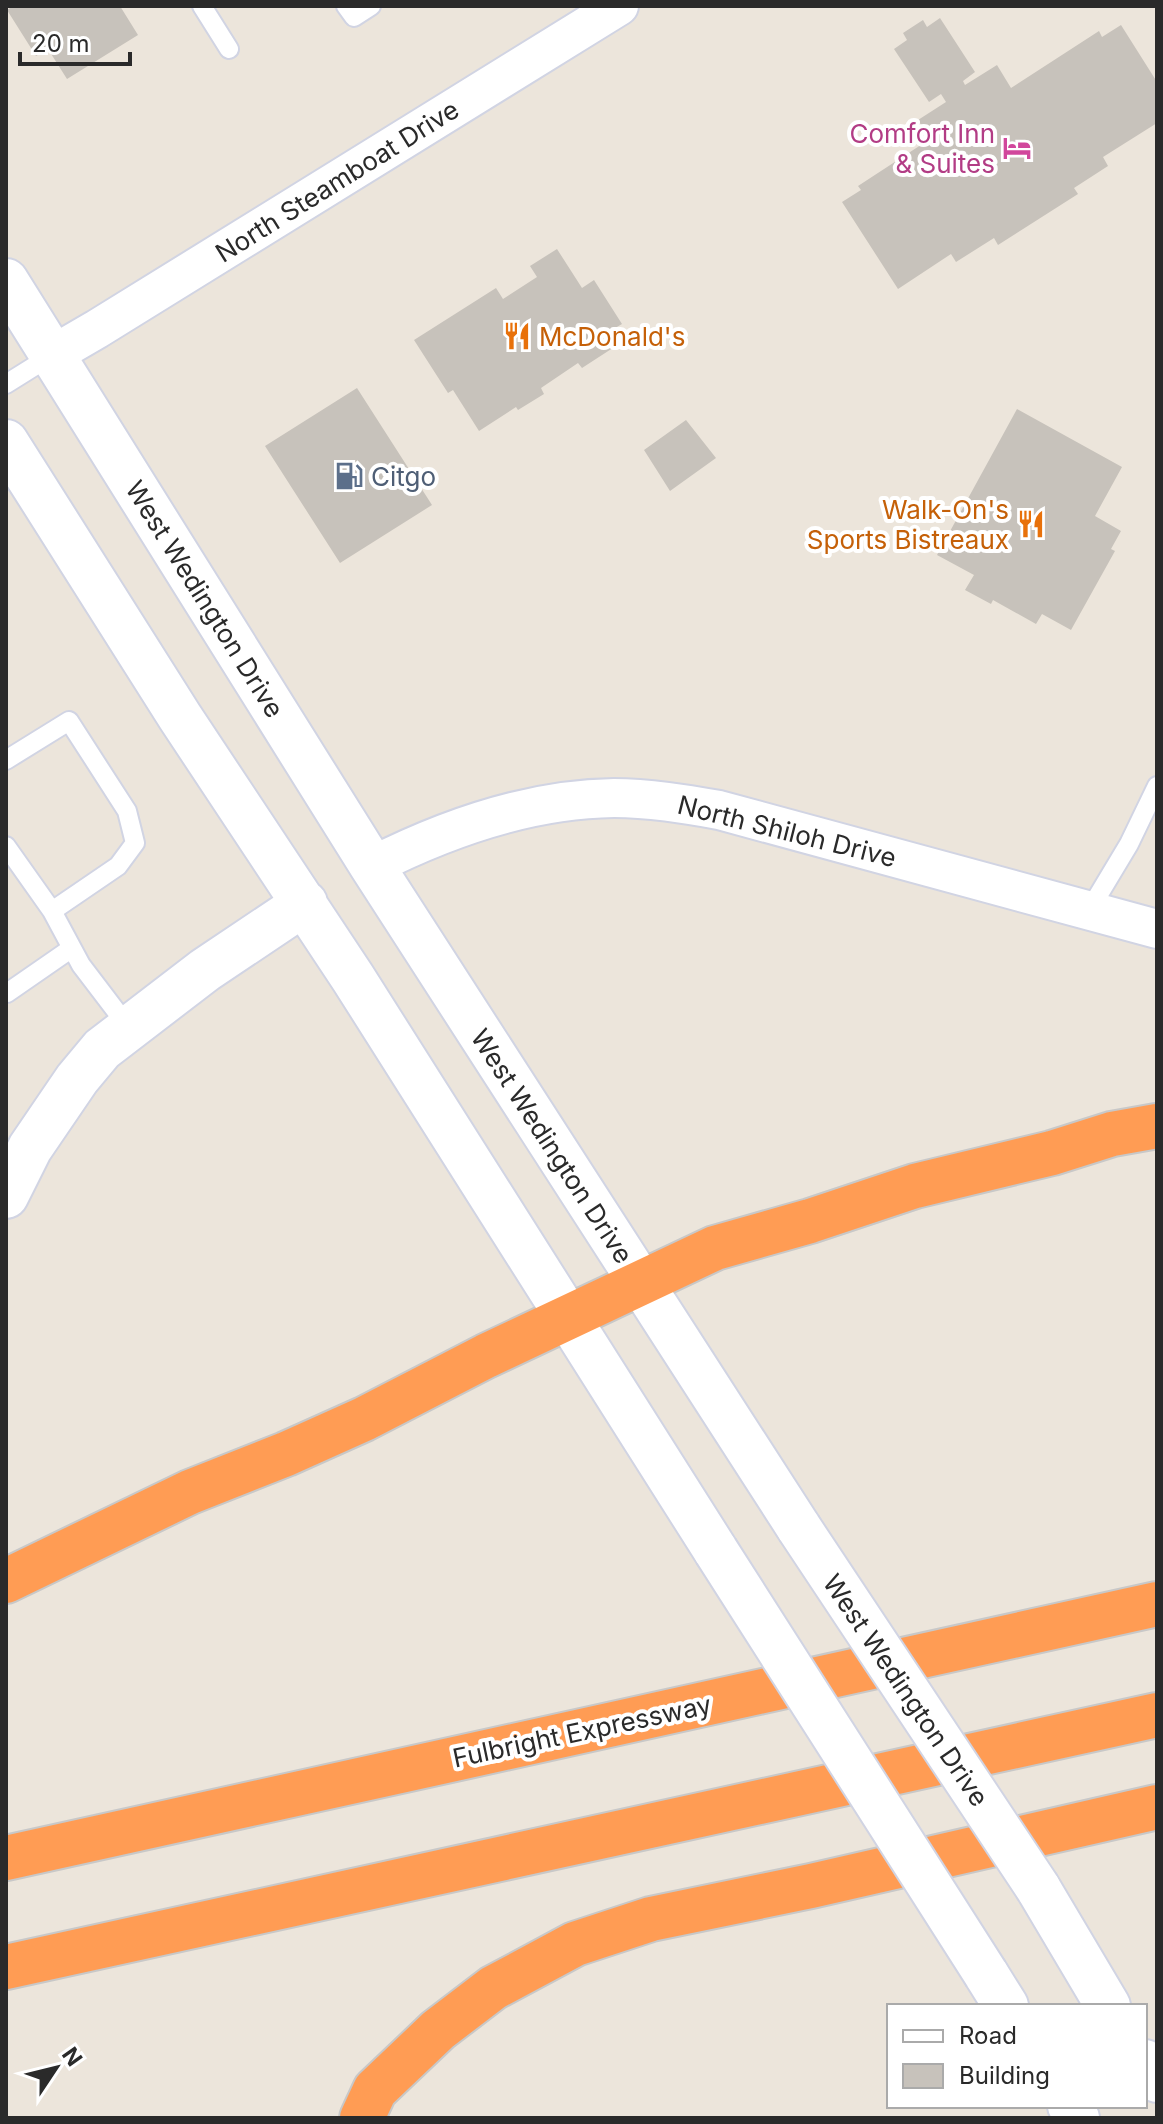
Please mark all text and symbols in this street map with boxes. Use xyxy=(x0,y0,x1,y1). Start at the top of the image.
scale bar xyxy=(20,16,130,66)
text: 20 m xyxy=(32,29,90,58)
street label: North Steamboat Drive xyxy=(210,93,464,269)
place label: Comfort Inn & Suites xyxy=(849,118,995,179)
hotel icon: Comfort Inn & Suites xyxy=(1002,133,1032,163)
restaurant icon: McDonald's xyxy=(502,321,532,351)
place label: McDonald's xyxy=(539,321,685,352)
fuel station icon: Citgo xyxy=(334,461,364,491)
place label: Citgo xyxy=(371,461,436,492)
street label: West Wedington Drive xyxy=(120,475,290,723)
place label: Walk-On's Sports Bistreaux xyxy=(807,494,1009,555)
restaurant icon: Walk-On's Sports Bistreaux xyxy=(1016,509,1046,539)
street label: North Shiloh Drive xyxy=(675,789,899,873)
street label: West Wedington Drive xyxy=(465,1023,639,1269)
street label: West Wedington Drive xyxy=(817,1568,995,1812)
street label: Fulbright Expressway xyxy=(450,1688,714,1774)
legend xyxy=(887,2004,1147,2108)
text: Road xyxy=(959,2021,1017,2050)
north arrow xyxy=(16,2028,96,2108)
text: N xyxy=(57,2042,88,2071)
text: Building xyxy=(959,2061,1050,2090)

